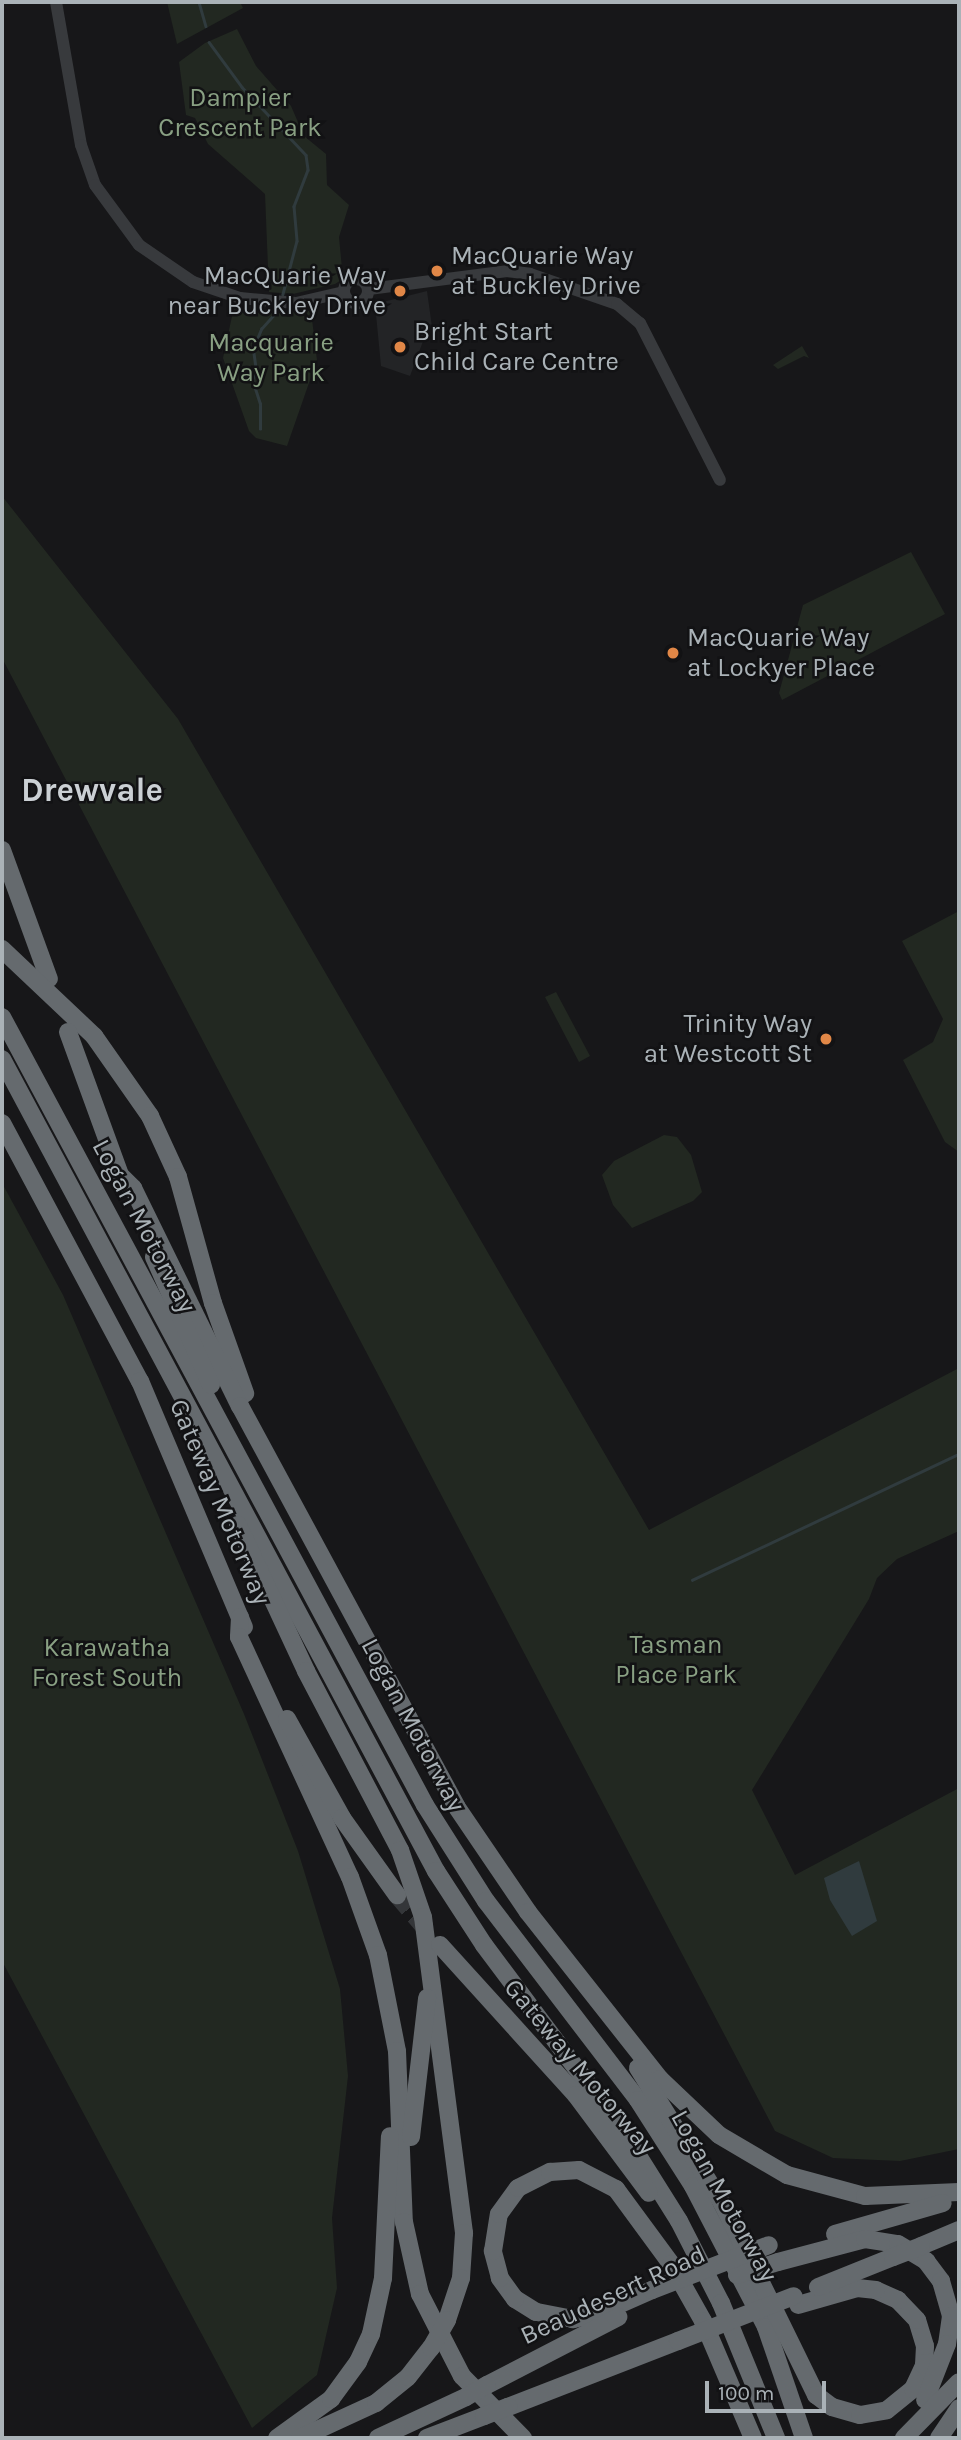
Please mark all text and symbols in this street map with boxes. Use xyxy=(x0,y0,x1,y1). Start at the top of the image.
park label: Dampier Crescent Park xyxy=(158,82,322,144)
place label: MacQuarie Way at Buckley Drive xyxy=(451,240,641,302)
place label: MacQuarie Way near Buckley Drive xyxy=(167,260,386,322)
marker: MacQuarie Way at Buckley Drive xyxy=(429,263,445,279)
marker: MacQuarie Way near Buckley Drive xyxy=(392,283,408,299)
place label: Bright Start Child Care Centre xyxy=(414,316,619,378)
park label: Macquarie Way Park xyxy=(208,327,334,388)
marker: Bright Start Child Care Centre xyxy=(392,339,408,355)
place label: MacQuarie Way at Lockyer Place xyxy=(687,622,875,684)
marker: MacQuarie Way at Lockyer Place xyxy=(665,645,681,661)
district label: Drewvale xyxy=(21,771,163,811)
place label: Trinity Way at Westcott St xyxy=(644,1008,812,1070)
marker: Trinity Way at Westcott St xyxy=(818,1031,834,1047)
street label: Logan Motorway xyxy=(85,1134,203,1318)
street label: Gateway Motorway xyxy=(163,1394,277,1610)
park label: Tasman Place Park xyxy=(615,1629,737,1690)
park label: Karawatha Forest South xyxy=(32,1632,182,1694)
street label: Logan Motorway xyxy=(354,1633,472,1817)
street label: Gateway Motorway xyxy=(497,1973,663,2161)
street label: Logan Motorway xyxy=(664,2104,784,2288)
street label: Beaudesert Road xyxy=(516,2238,710,2352)
scale bar xyxy=(709,2366,830,2410)
text: 100 m xyxy=(718,2381,775,2405)

